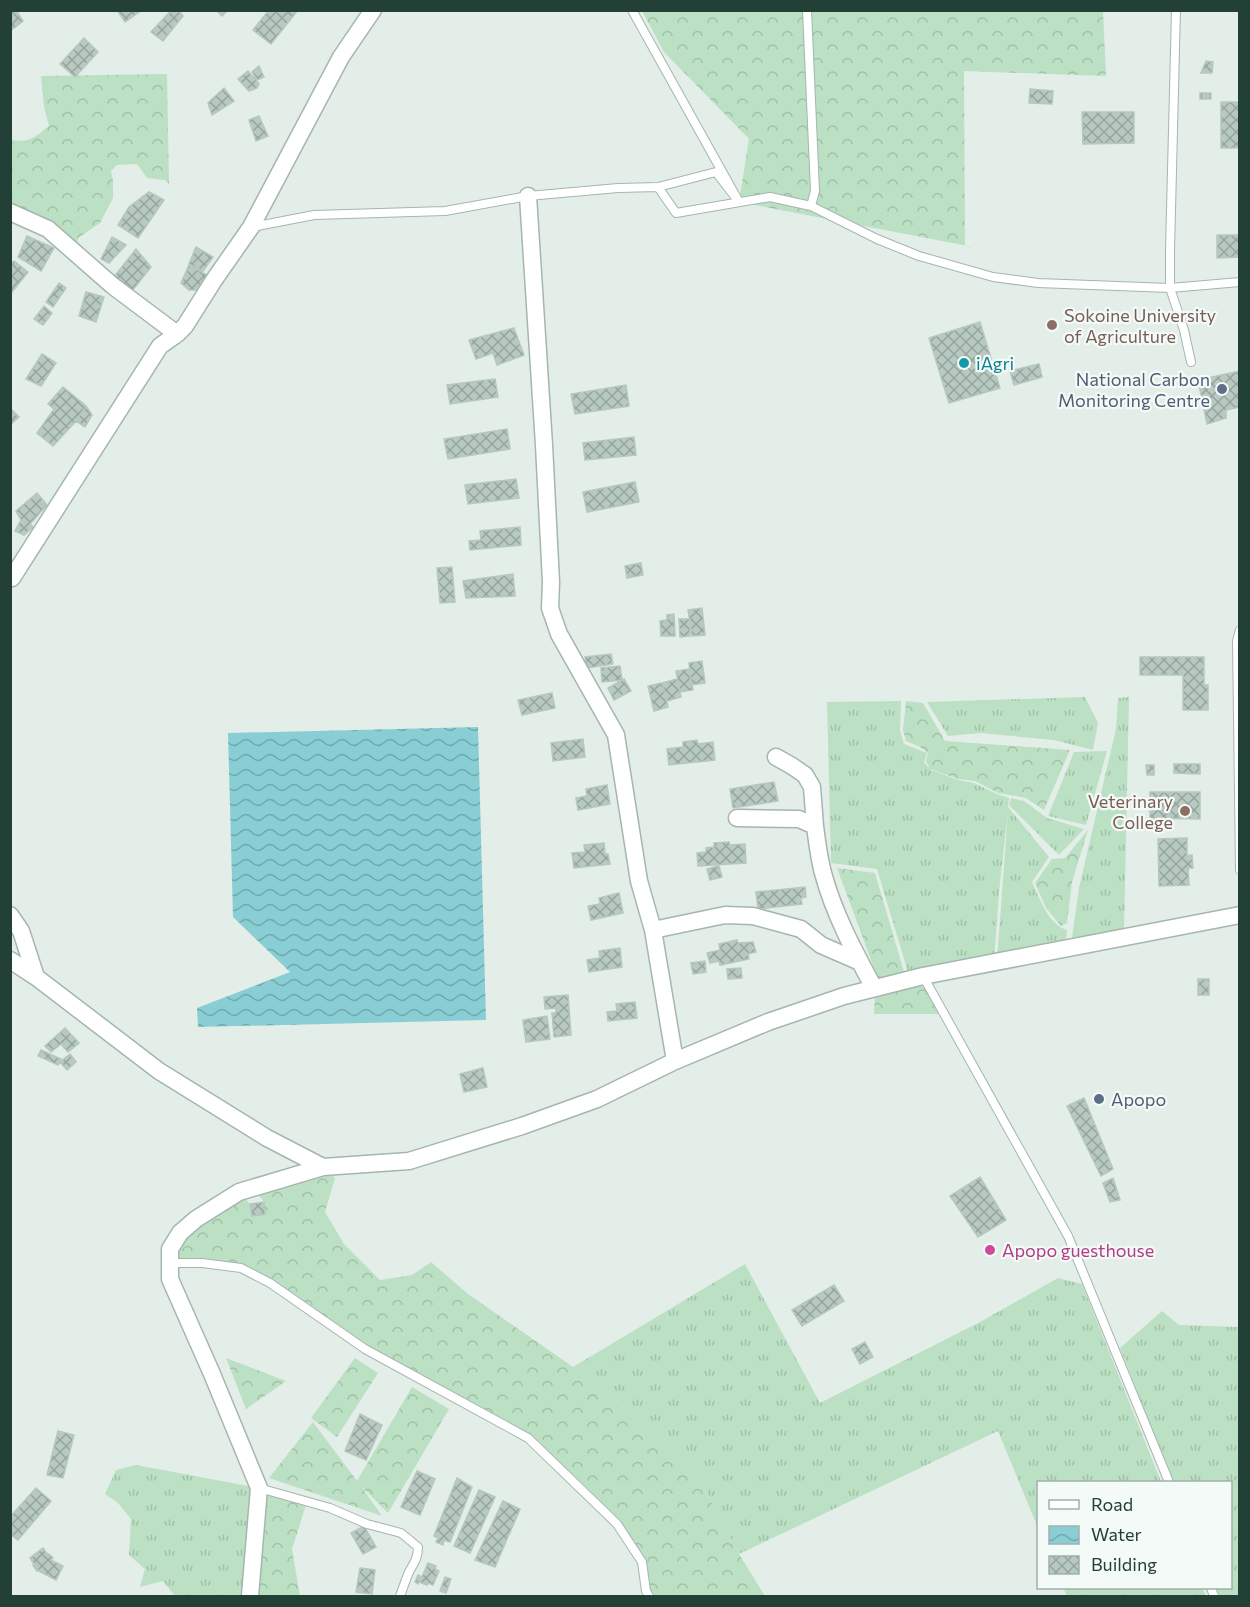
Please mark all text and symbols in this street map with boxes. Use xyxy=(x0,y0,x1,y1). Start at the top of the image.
place label: Sokoine University of Agriculture xyxy=(1064,304,1216,347)
marker: Sokoine University of Agriculture xyxy=(1045,318,1059,332)
place label: iAgri xyxy=(976,352,1014,374)
marker: iAgri xyxy=(957,356,971,370)
place label: National Carbon Monitoring Centre xyxy=(1058,368,1210,411)
marker: National Carbon Monitoring Centre xyxy=(1215,382,1229,396)
place label: Veterinary College xyxy=(1088,790,1173,833)
marker: Veterinary College xyxy=(1178,804,1192,818)
place label: Apopo xyxy=(1111,1088,1166,1110)
marker: Apopo xyxy=(1092,1092,1106,1106)
place label: Apopo guesthouse xyxy=(1002,1239,1154,1261)
marker: Apopo guesthouse xyxy=(983,1243,997,1257)
legend xyxy=(1037,1481,1232,1589)
text: Road xyxy=(1091,1493,1133,1515)
text: Water xyxy=(1091,1523,1142,1545)
text: Building xyxy=(1091,1553,1157,1575)

